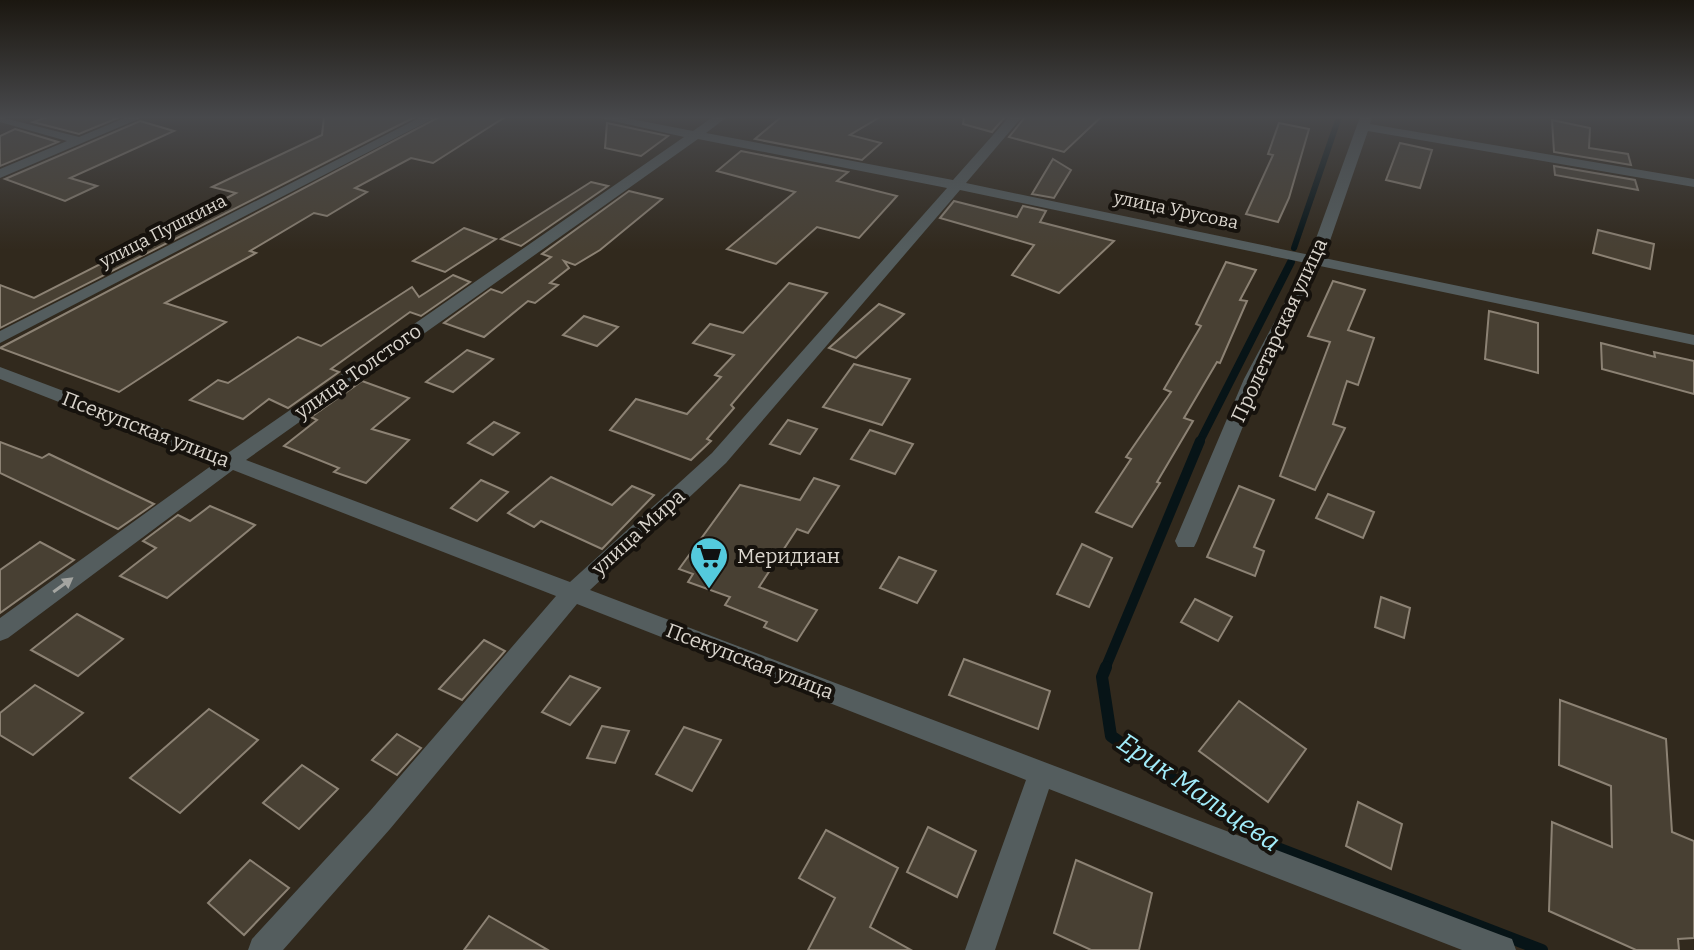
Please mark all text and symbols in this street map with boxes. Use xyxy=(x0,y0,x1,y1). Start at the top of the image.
street label: улица Урусова xyxy=(1111,186,1240,234)
street label: улица Пушкина xyxy=(95,189,230,273)
street label: Пролетарская улица xyxy=(1226,234,1332,426)
street label: улица Толстого xyxy=(289,319,426,424)
street label: Псекупская улица xyxy=(59,386,233,472)
street label: улица Мира xyxy=(586,484,689,581)
supermarket icon: Меридиан xyxy=(688,535,730,590)
place label: Меридиан xyxy=(737,544,840,568)
one-way arrow xyxy=(52,578,73,593)
street label: Псекупская улица xyxy=(663,618,837,704)
water label: Ерик Мальцева xyxy=(1112,727,1286,858)

